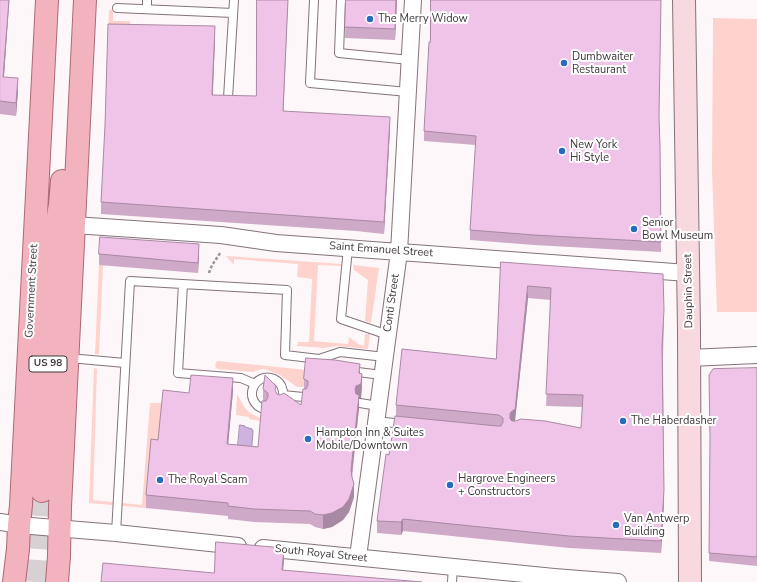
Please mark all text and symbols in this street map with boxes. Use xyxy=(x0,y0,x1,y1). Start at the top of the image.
place label: The Merry Widow xyxy=(378,12,468,26)
marker: The Merry Widow xyxy=(365,14,375,24)
place label: Dumbwaiter Restaurant xyxy=(572,50,633,76)
marker: Dumbwaiter Restaurant xyxy=(559,58,569,68)
place label: New York Hi Style xyxy=(570,138,617,164)
marker: New York Hi Style xyxy=(557,146,567,156)
place label: Senior Bowl Museum xyxy=(642,216,713,242)
marker: Senior Bowl Museum xyxy=(629,224,639,234)
street label: Saint Emanuel Street xyxy=(329,240,433,260)
street label: Government Street xyxy=(23,244,41,338)
street label: Dauphin Street xyxy=(682,254,696,328)
street label: Conti Street xyxy=(381,273,403,333)
road number: US 98 xyxy=(29,356,67,372)
place label: The Haberdasher xyxy=(631,414,716,428)
marker: The Haberdasher xyxy=(618,416,628,426)
place label: Hampton Inn & Suites Mobile/Downtown xyxy=(316,426,424,452)
marker: Hampton Inn & Suites Mobile/Downtown xyxy=(303,434,313,444)
place label: Hargrove Engineers + Constructors xyxy=(458,472,555,498)
place label: The Royal Scam xyxy=(168,473,247,487)
marker: The Royal Scam xyxy=(155,475,165,485)
marker: Hargrove Engineers + Constructors xyxy=(445,480,455,490)
place label: Van Antwerp Building xyxy=(624,512,689,538)
marker: Van Antwerp Building xyxy=(611,520,621,530)
street label: South Royal Street xyxy=(274,543,368,565)

